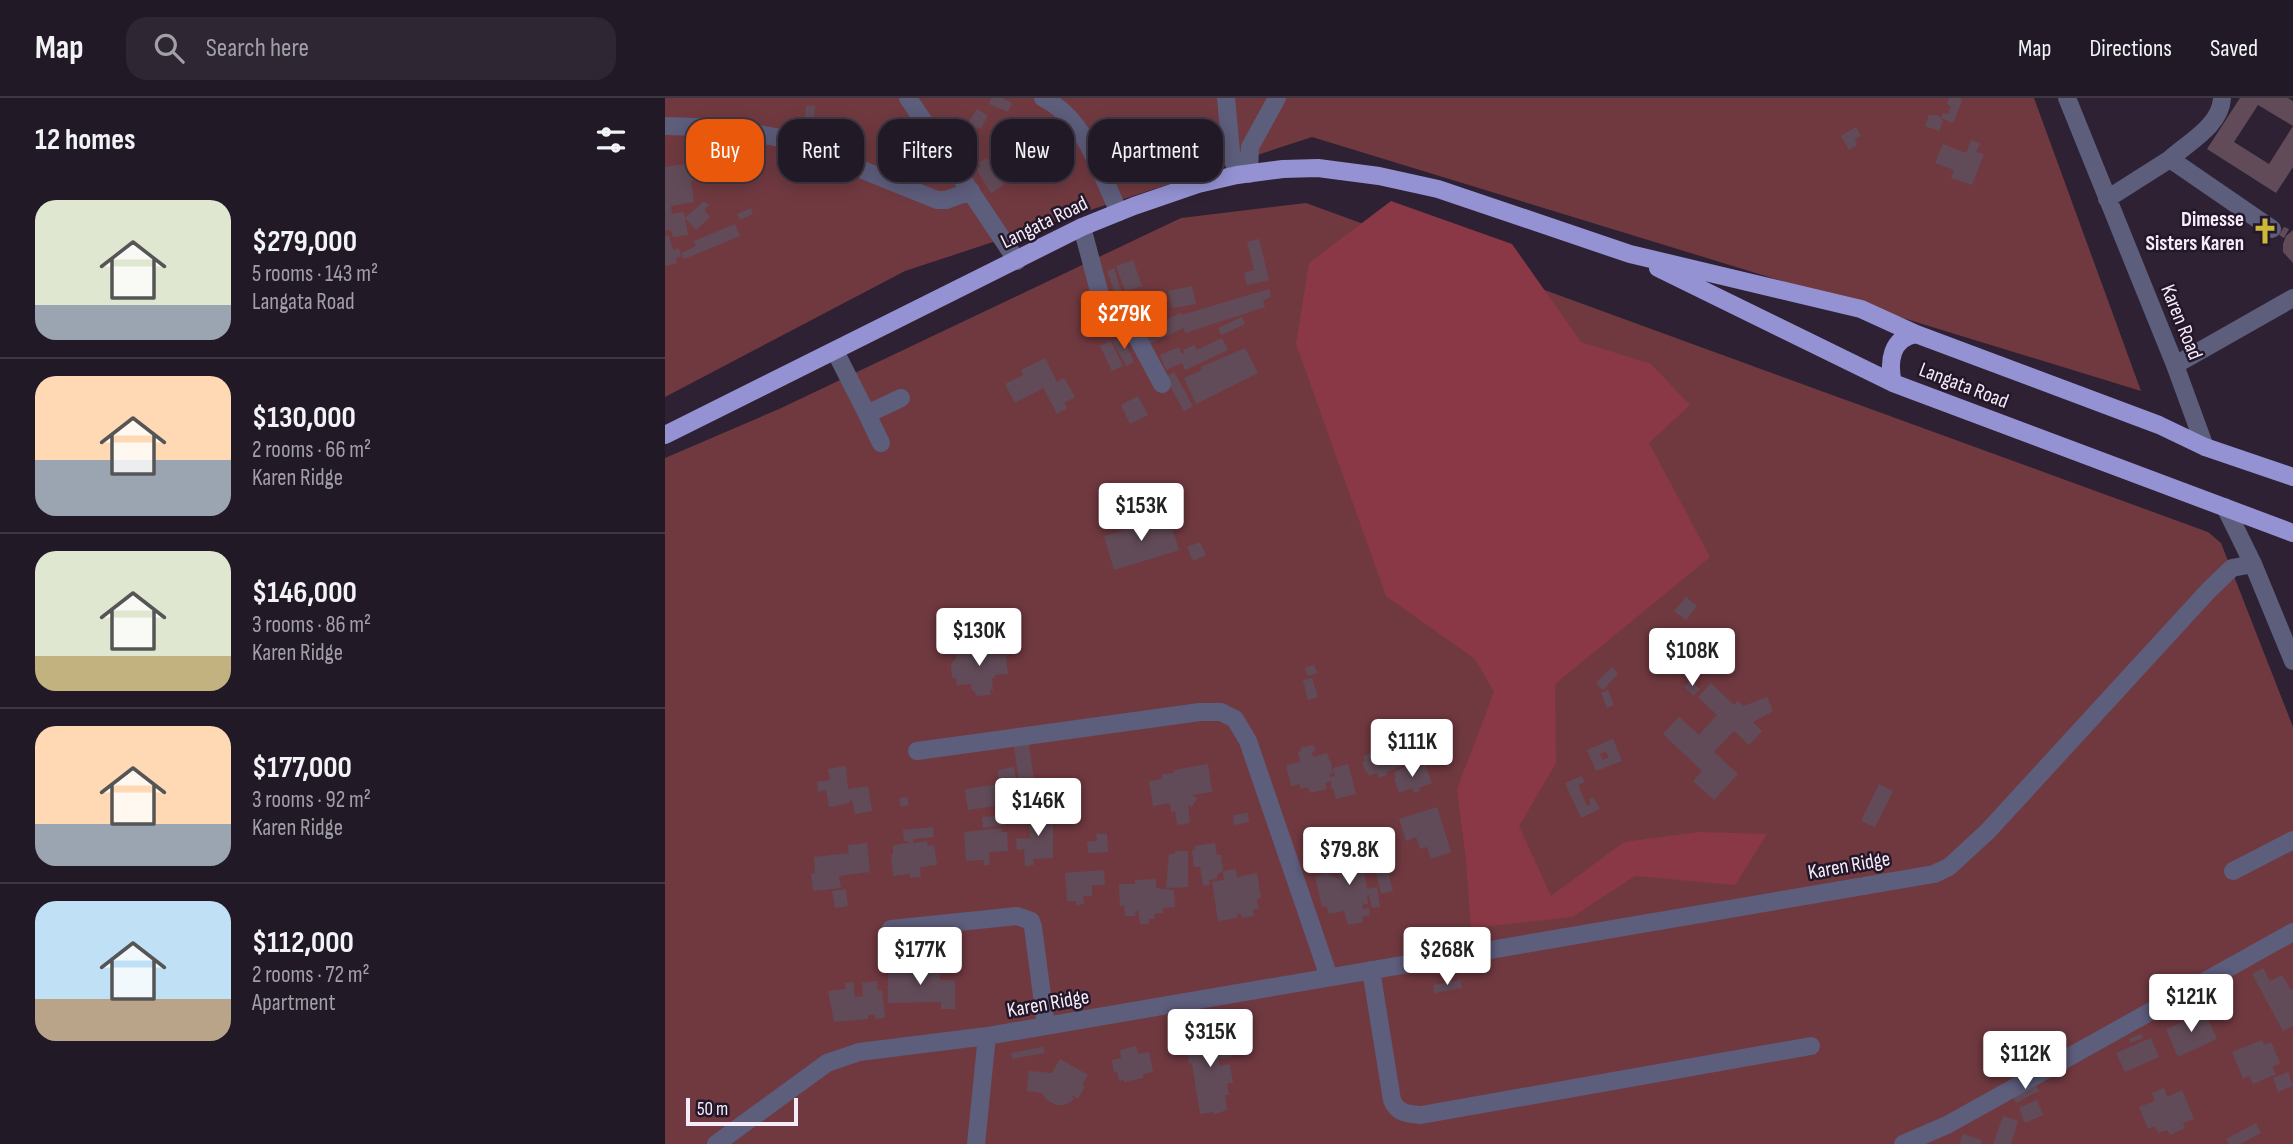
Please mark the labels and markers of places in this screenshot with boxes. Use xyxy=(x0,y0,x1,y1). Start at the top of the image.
place label: Dimesse Sisters Karen xyxy=(2145,207,2244,256)
church icon: Dimesse Sisters Karen xyxy=(2250,216,2280,246)
pin: $279K xyxy=(1075,292,1173,351)
pin: $153K xyxy=(1092,484,1190,543)
pin: $130K xyxy=(930,608,1028,668)
pin: $108K xyxy=(1643,628,1741,688)
pin: $111K xyxy=(1363,720,1461,779)
pin: $146K xyxy=(989,778,1087,838)
pin: $79.8K xyxy=(1292,828,1406,887)
pin: $177K xyxy=(871,928,969,987)
pin: $268K xyxy=(1398,928,1496,987)
pin: $121K xyxy=(2142,974,2240,1034)
pin: $315K xyxy=(1161,1010,1259,1069)
pin: $112K xyxy=(1976,1032,2074,1091)

